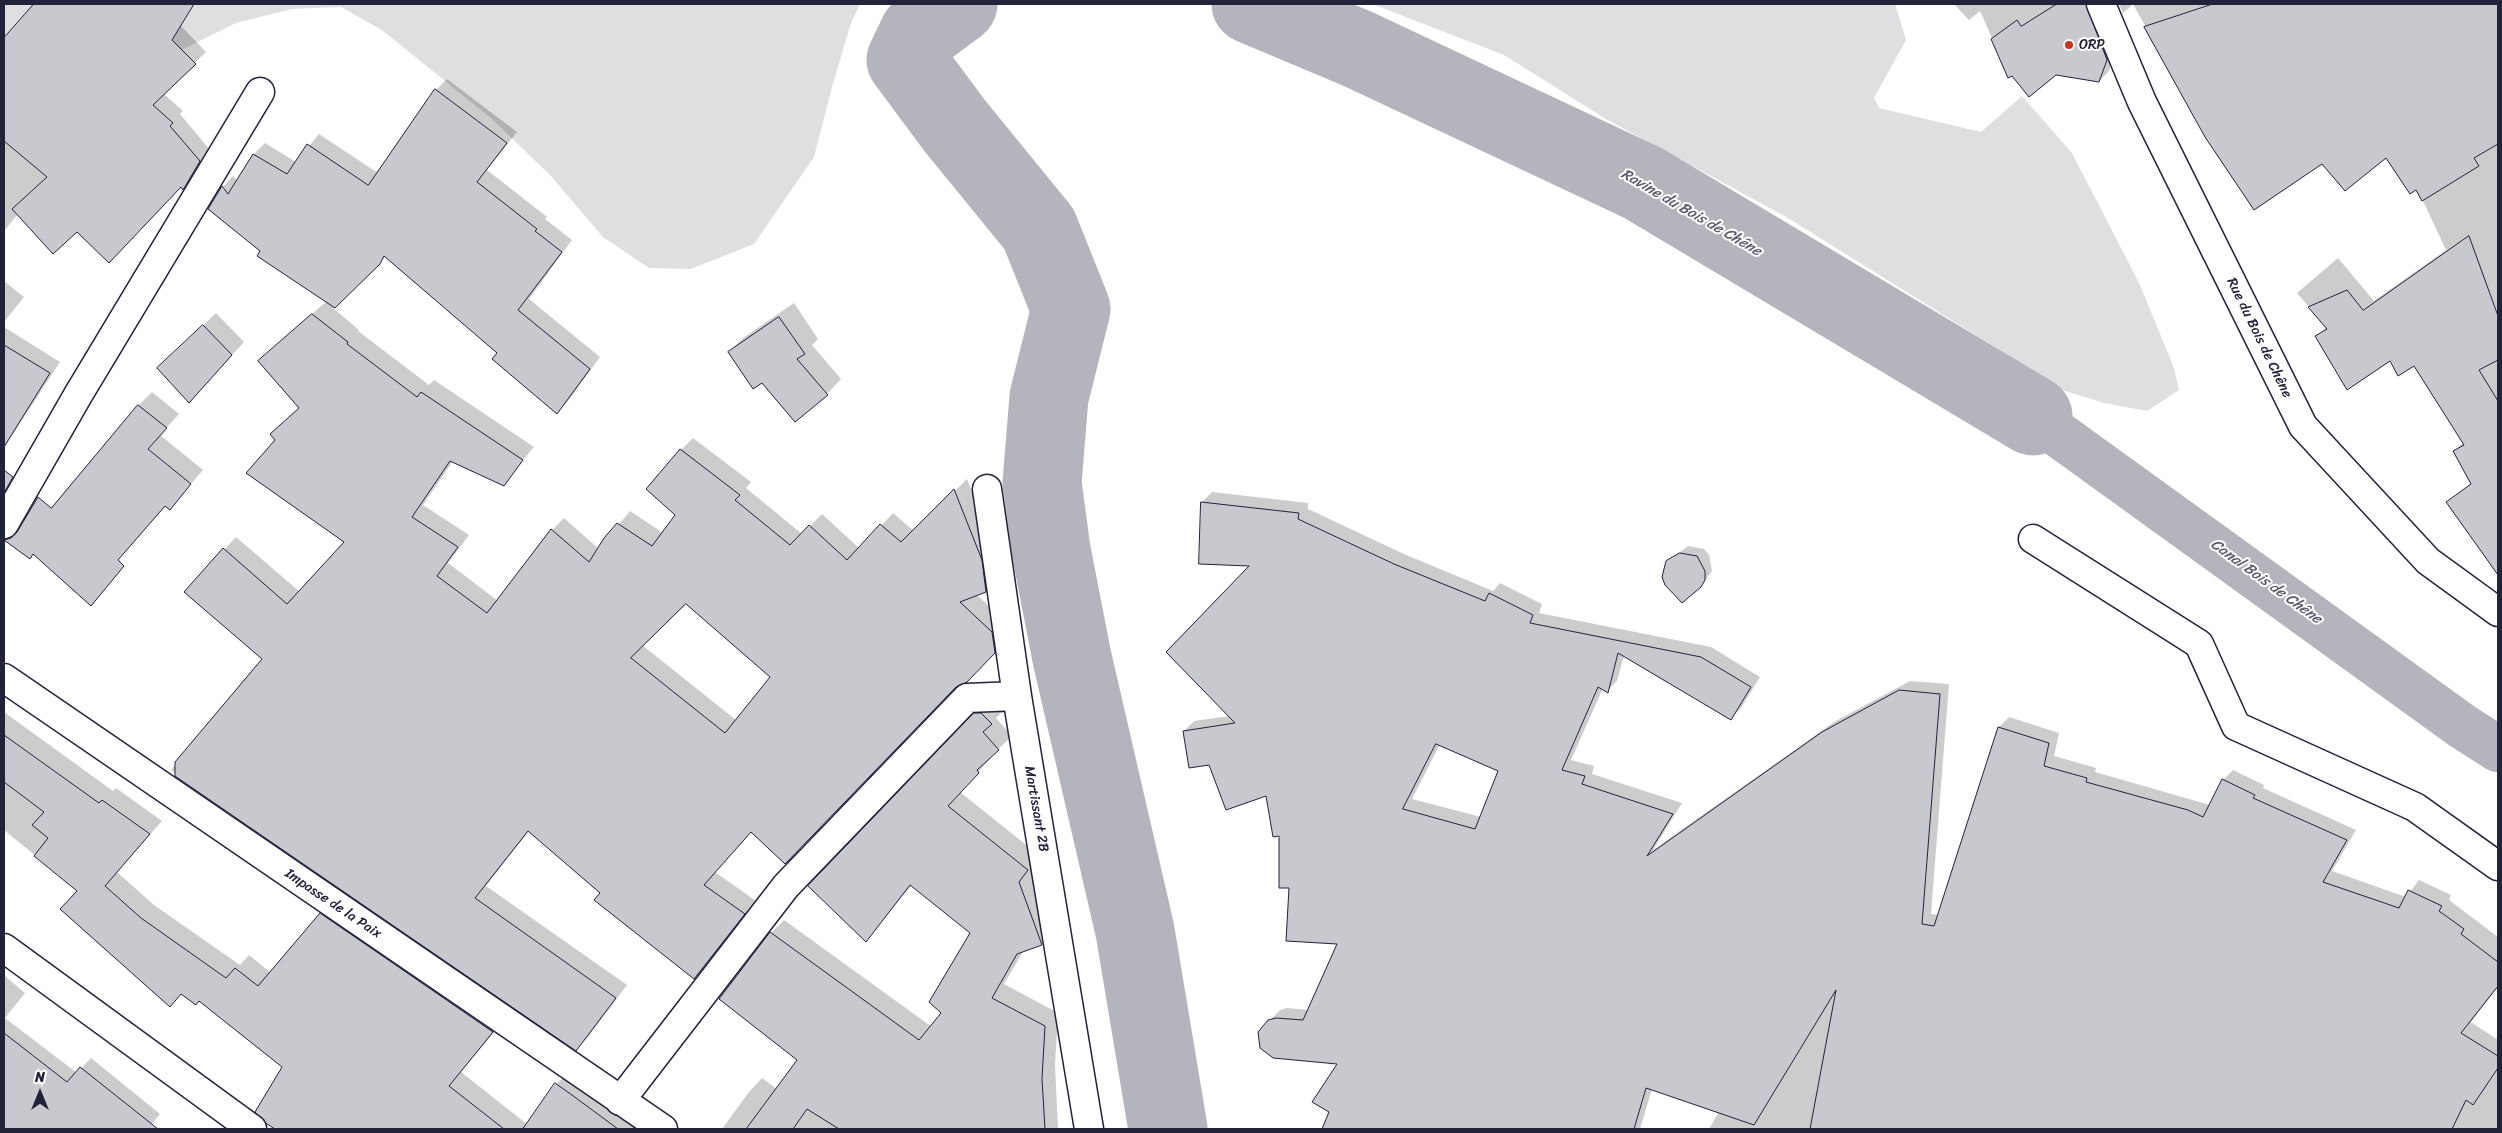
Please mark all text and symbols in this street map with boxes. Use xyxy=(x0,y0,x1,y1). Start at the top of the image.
place label: ORP xyxy=(2079,37,2105,53)
marker: ORP xyxy=(2063,39,2075,51)
water label: Ravine du Bois de Chêne xyxy=(1618,165,1764,261)
street label: Rue du Bois de Chêne xyxy=(2223,275,2295,401)
water label: Canal Bois de Chêne xyxy=(2207,536,2325,628)
street label: Martissant 2B xyxy=(1020,765,1052,853)
street label: Impasse de la Paix xyxy=(281,865,385,943)
text: N xyxy=(35,1065,45,1090)
north arrow xyxy=(15,1068,65,1118)

